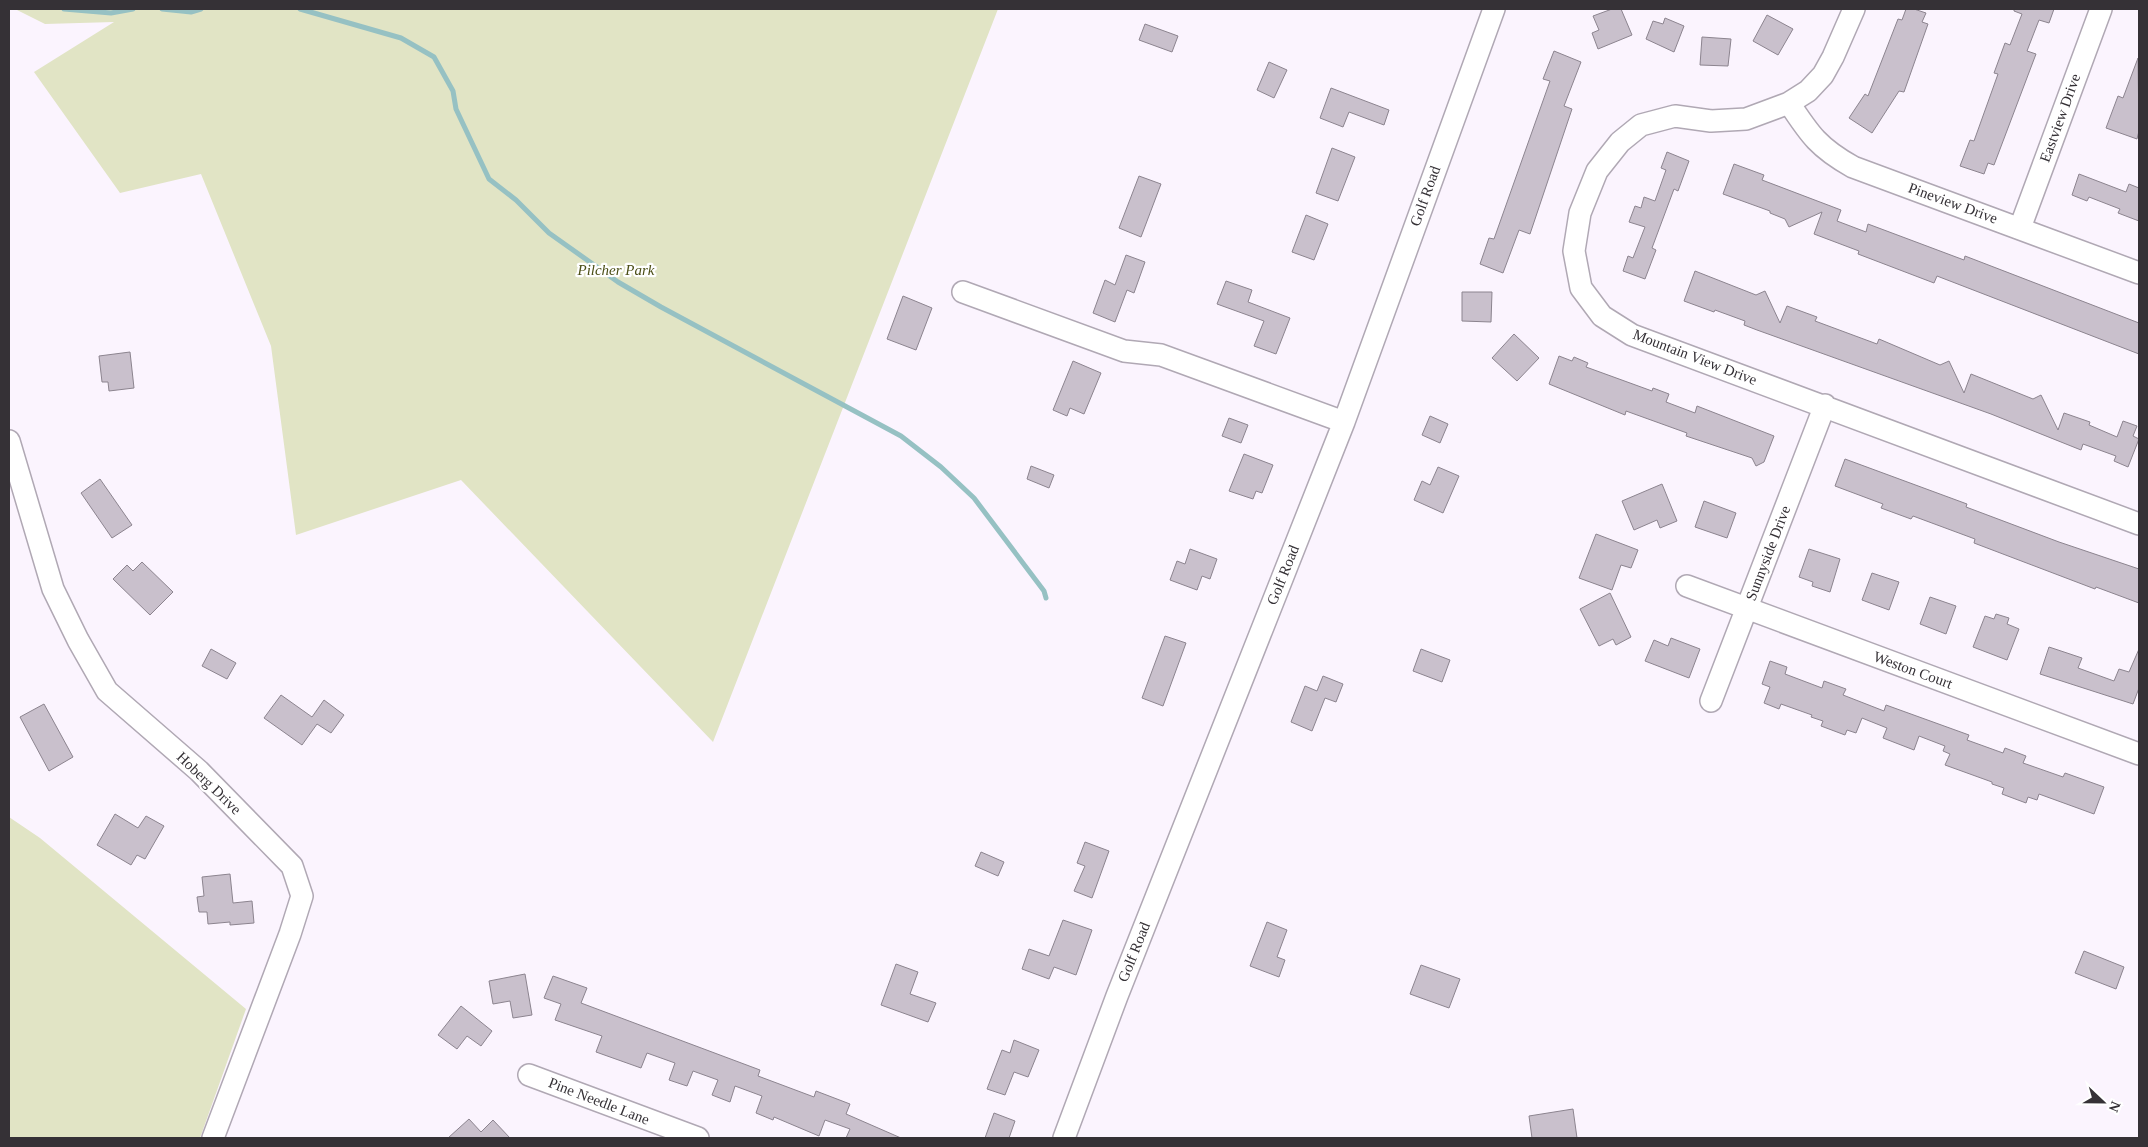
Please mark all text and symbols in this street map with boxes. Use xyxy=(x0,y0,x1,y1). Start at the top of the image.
street label: Eastview Drive xyxy=(2037,71,2084,164)
street label: Golf Road xyxy=(1407,163,1443,228)
street label: Pineview Drive xyxy=(1906,179,2000,227)
park label: Pilcher Park xyxy=(576,262,655,278)
street label: Mountain View Drive xyxy=(1631,326,1759,388)
street label: Sunnyside Drive xyxy=(1743,503,1794,603)
street label: Golf Road xyxy=(1264,542,1302,607)
street label: Weston Court xyxy=(1871,648,1955,692)
street label: Hoberg Drive xyxy=(174,749,245,818)
street label: Golf Road xyxy=(1115,919,1153,984)
street label: Pine Needle Lane xyxy=(546,1074,652,1128)
north arrow xyxy=(2078,1077,2128,1127)
text: N xyxy=(2106,1099,2123,1114)

